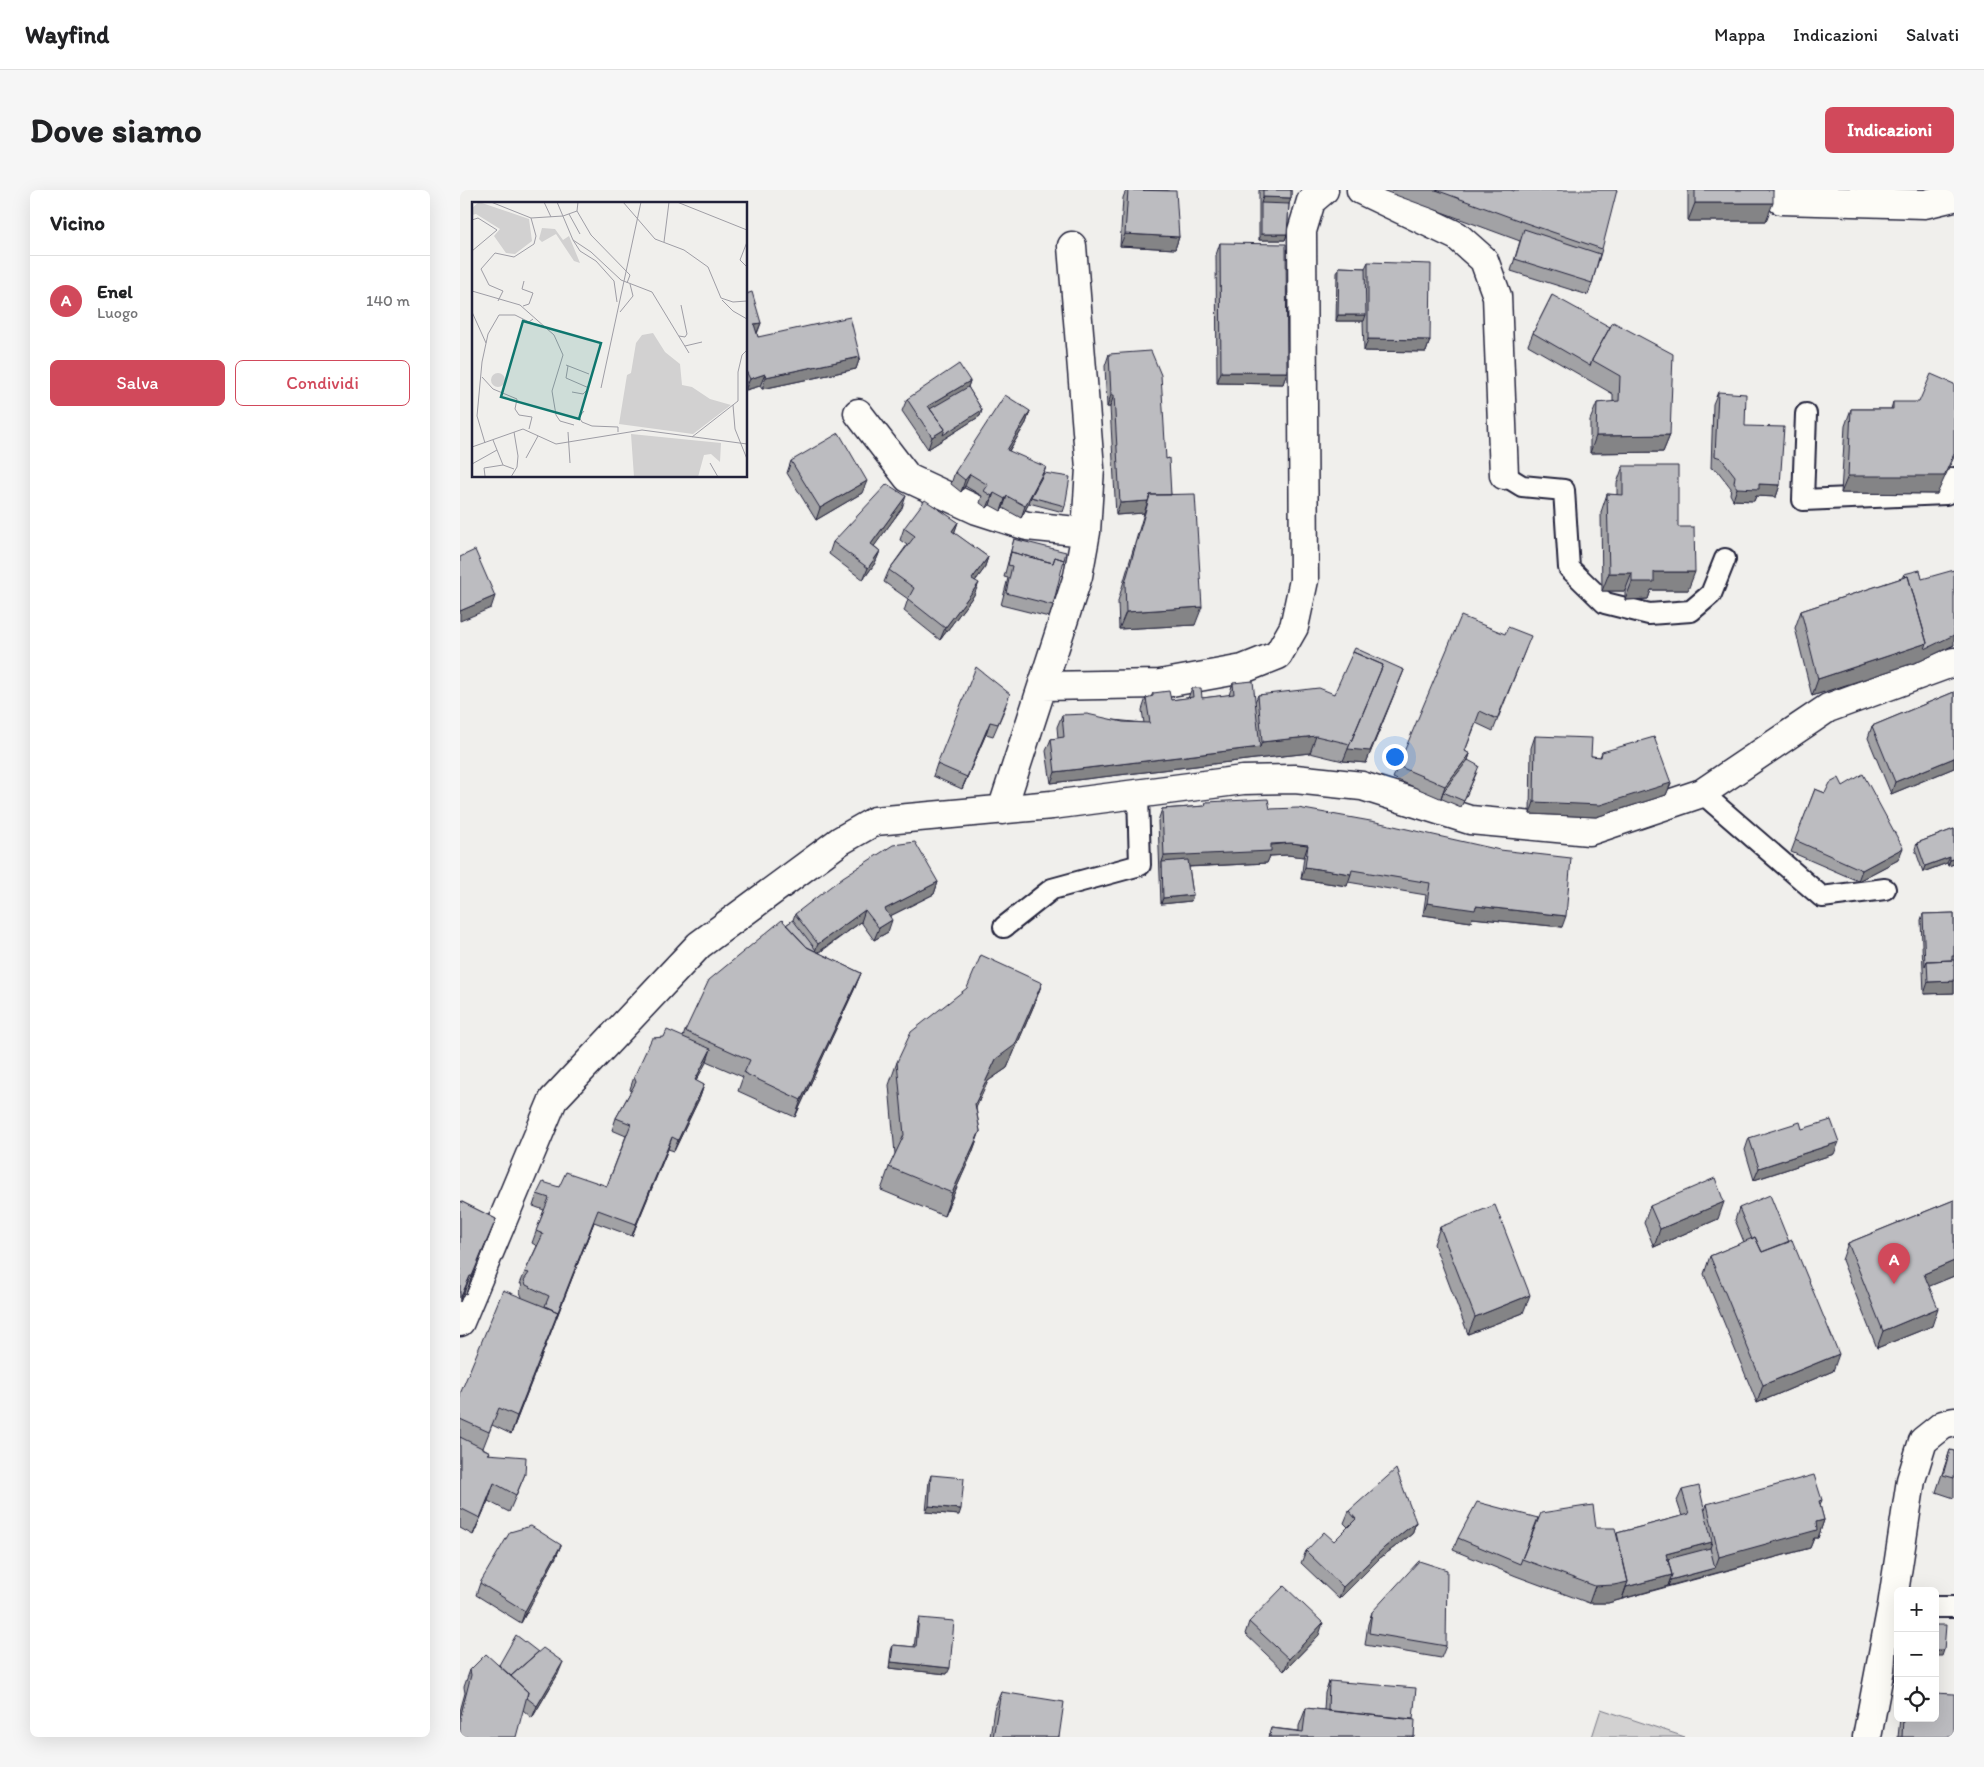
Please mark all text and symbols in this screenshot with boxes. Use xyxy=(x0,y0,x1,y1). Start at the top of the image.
text: Wayfind xyxy=(25,20,109,49)
text: Mappa xyxy=(1714,24,1765,46)
text: Indicazioni xyxy=(1793,24,1878,46)
text: Salvati xyxy=(1906,24,1959,46)
button: Indicazioni xyxy=(1825,107,1954,153)
text: Dove siamo xyxy=(30,109,202,151)
inset map xyxy=(472,202,748,478)
text: Vicino xyxy=(50,210,105,235)
text: Enel xyxy=(97,280,133,303)
text: A xyxy=(61,291,71,310)
text: 140 m xyxy=(366,291,410,310)
text: Luogo xyxy=(97,303,138,322)
button: Salva xyxy=(50,360,225,406)
button: Condividi xyxy=(235,360,410,406)
your location xyxy=(1382,744,1408,770)
pin: A xyxy=(1878,1243,1910,1284)
map controls xyxy=(1894,1587,1939,1722)
button: + xyxy=(1894,1587,1939,1632)
button: − xyxy=(1894,1632,1939,1677)
button: locate xyxy=(1894,1677,1939,1722)

